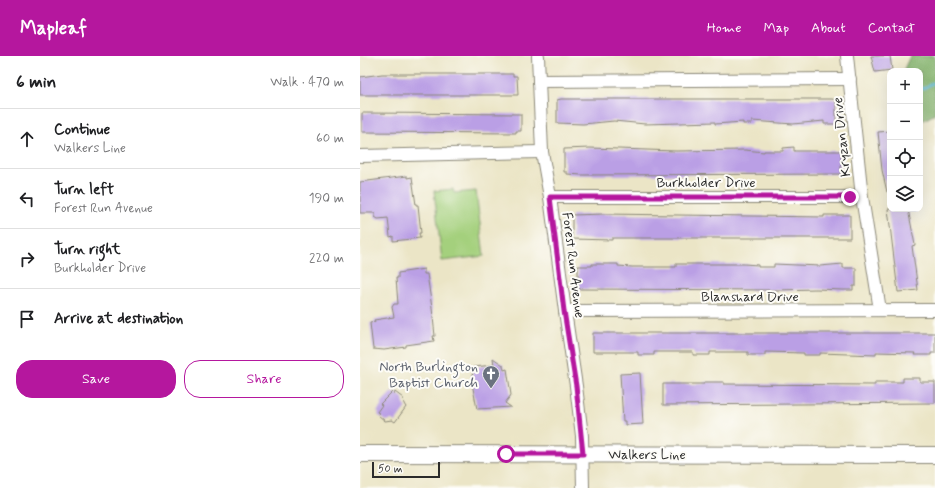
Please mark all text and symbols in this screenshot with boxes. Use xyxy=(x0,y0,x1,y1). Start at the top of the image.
text: Mapleaf xyxy=(20,16,87,41)
text: Home xyxy=(707,19,741,37)
text: Map xyxy=(763,19,789,37)
text: About xyxy=(811,19,846,37)
text: Contact xyxy=(868,19,915,37)
map controls xyxy=(887,68,923,212)
button: + xyxy=(887,68,923,104)
text: 6 min xyxy=(16,71,56,93)
text: Walk · 470 m xyxy=(270,74,344,91)
street label: Kryzan Drive xyxy=(829,96,855,178)
button: − xyxy=(887,104,923,140)
text: Continue xyxy=(54,120,110,140)
icon: ahead xyxy=(16,128,38,150)
text: 60 m xyxy=(316,130,344,147)
text: Walkers Line xyxy=(54,140,126,157)
button: locate xyxy=(887,140,923,176)
street label: Burkholder Drive xyxy=(656,174,756,192)
button: layers xyxy=(887,176,923,212)
text: Turn left xyxy=(54,180,114,200)
icon: left xyxy=(16,188,38,210)
route end xyxy=(841,188,859,206)
text: 190 m xyxy=(309,190,344,207)
text: Forest Run Avenue xyxy=(54,200,153,217)
street label: Forest Run Avenue xyxy=(558,211,588,319)
text: Turn right xyxy=(54,240,121,260)
icon: right xyxy=(16,248,38,270)
text: 220 m xyxy=(309,250,344,267)
text: Burkholder Drive xyxy=(54,260,146,277)
street label: Blanshard Drive xyxy=(701,288,799,306)
icon: arrive xyxy=(16,308,38,330)
text: Arrive at destination xyxy=(54,309,183,329)
place label: North Burlington Baptist Church xyxy=(379,358,478,392)
button: Save xyxy=(16,360,176,398)
button: Share xyxy=(184,360,344,398)
church icon: North Burlington Baptist Church xyxy=(481,364,501,389)
route start xyxy=(497,445,515,463)
street label: Walkers Line xyxy=(608,446,686,464)
scale bar xyxy=(372,460,440,479)
text: 50 m xyxy=(378,462,403,476)

